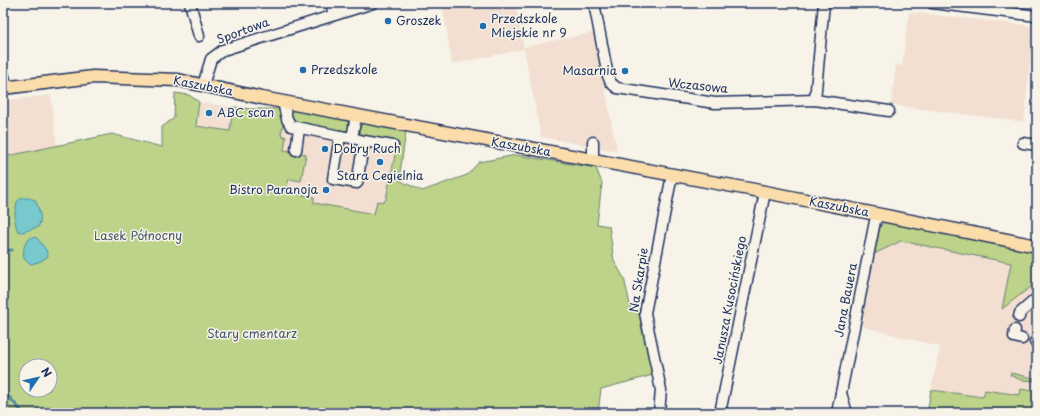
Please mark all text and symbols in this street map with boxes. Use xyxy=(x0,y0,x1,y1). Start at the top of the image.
place label: Przedszkole Miejskie nr 9 xyxy=(491,9,567,41)
place label: Groszek xyxy=(396,11,442,29)
street label: Sportowa xyxy=(214,12,272,48)
marker: Groszek xyxy=(383,16,393,26)
marker: Przedszkole Miejskie nr 9 xyxy=(478,21,488,31)
place label: Przedszkole xyxy=(311,60,378,78)
place label: Masarnia xyxy=(562,61,618,79)
marker: Przedszkole xyxy=(298,65,308,75)
marker: Masarnia xyxy=(620,66,630,76)
street label: Kaszubska xyxy=(172,70,235,100)
street label: Wczasowa xyxy=(667,73,730,97)
place label: ABC scan xyxy=(217,103,274,121)
marker: ABC scan xyxy=(204,108,214,118)
street label: Kaszubska xyxy=(490,132,553,160)
place label: Dobry Ruch xyxy=(333,139,401,157)
marker: Dobry Ruch xyxy=(320,144,330,154)
marker: Stara Cegielnia xyxy=(375,157,385,167)
place label: Stara Cegielnia xyxy=(337,166,424,184)
place label: Bistro Paranoja xyxy=(229,180,319,198)
marker: Bistro Paranoja xyxy=(321,185,331,195)
street label: Kaszubska xyxy=(808,191,871,221)
park label: Lasek Północny xyxy=(94,226,182,244)
street label: Janusza Kusocińskiego xyxy=(708,234,750,365)
street label: Na Skarpie xyxy=(624,246,652,313)
street label: Jana Bauera xyxy=(829,260,861,339)
park label: Stary cmentarz xyxy=(207,324,297,342)
north arrow xyxy=(18,358,58,398)
text: N xyxy=(37,364,56,381)

